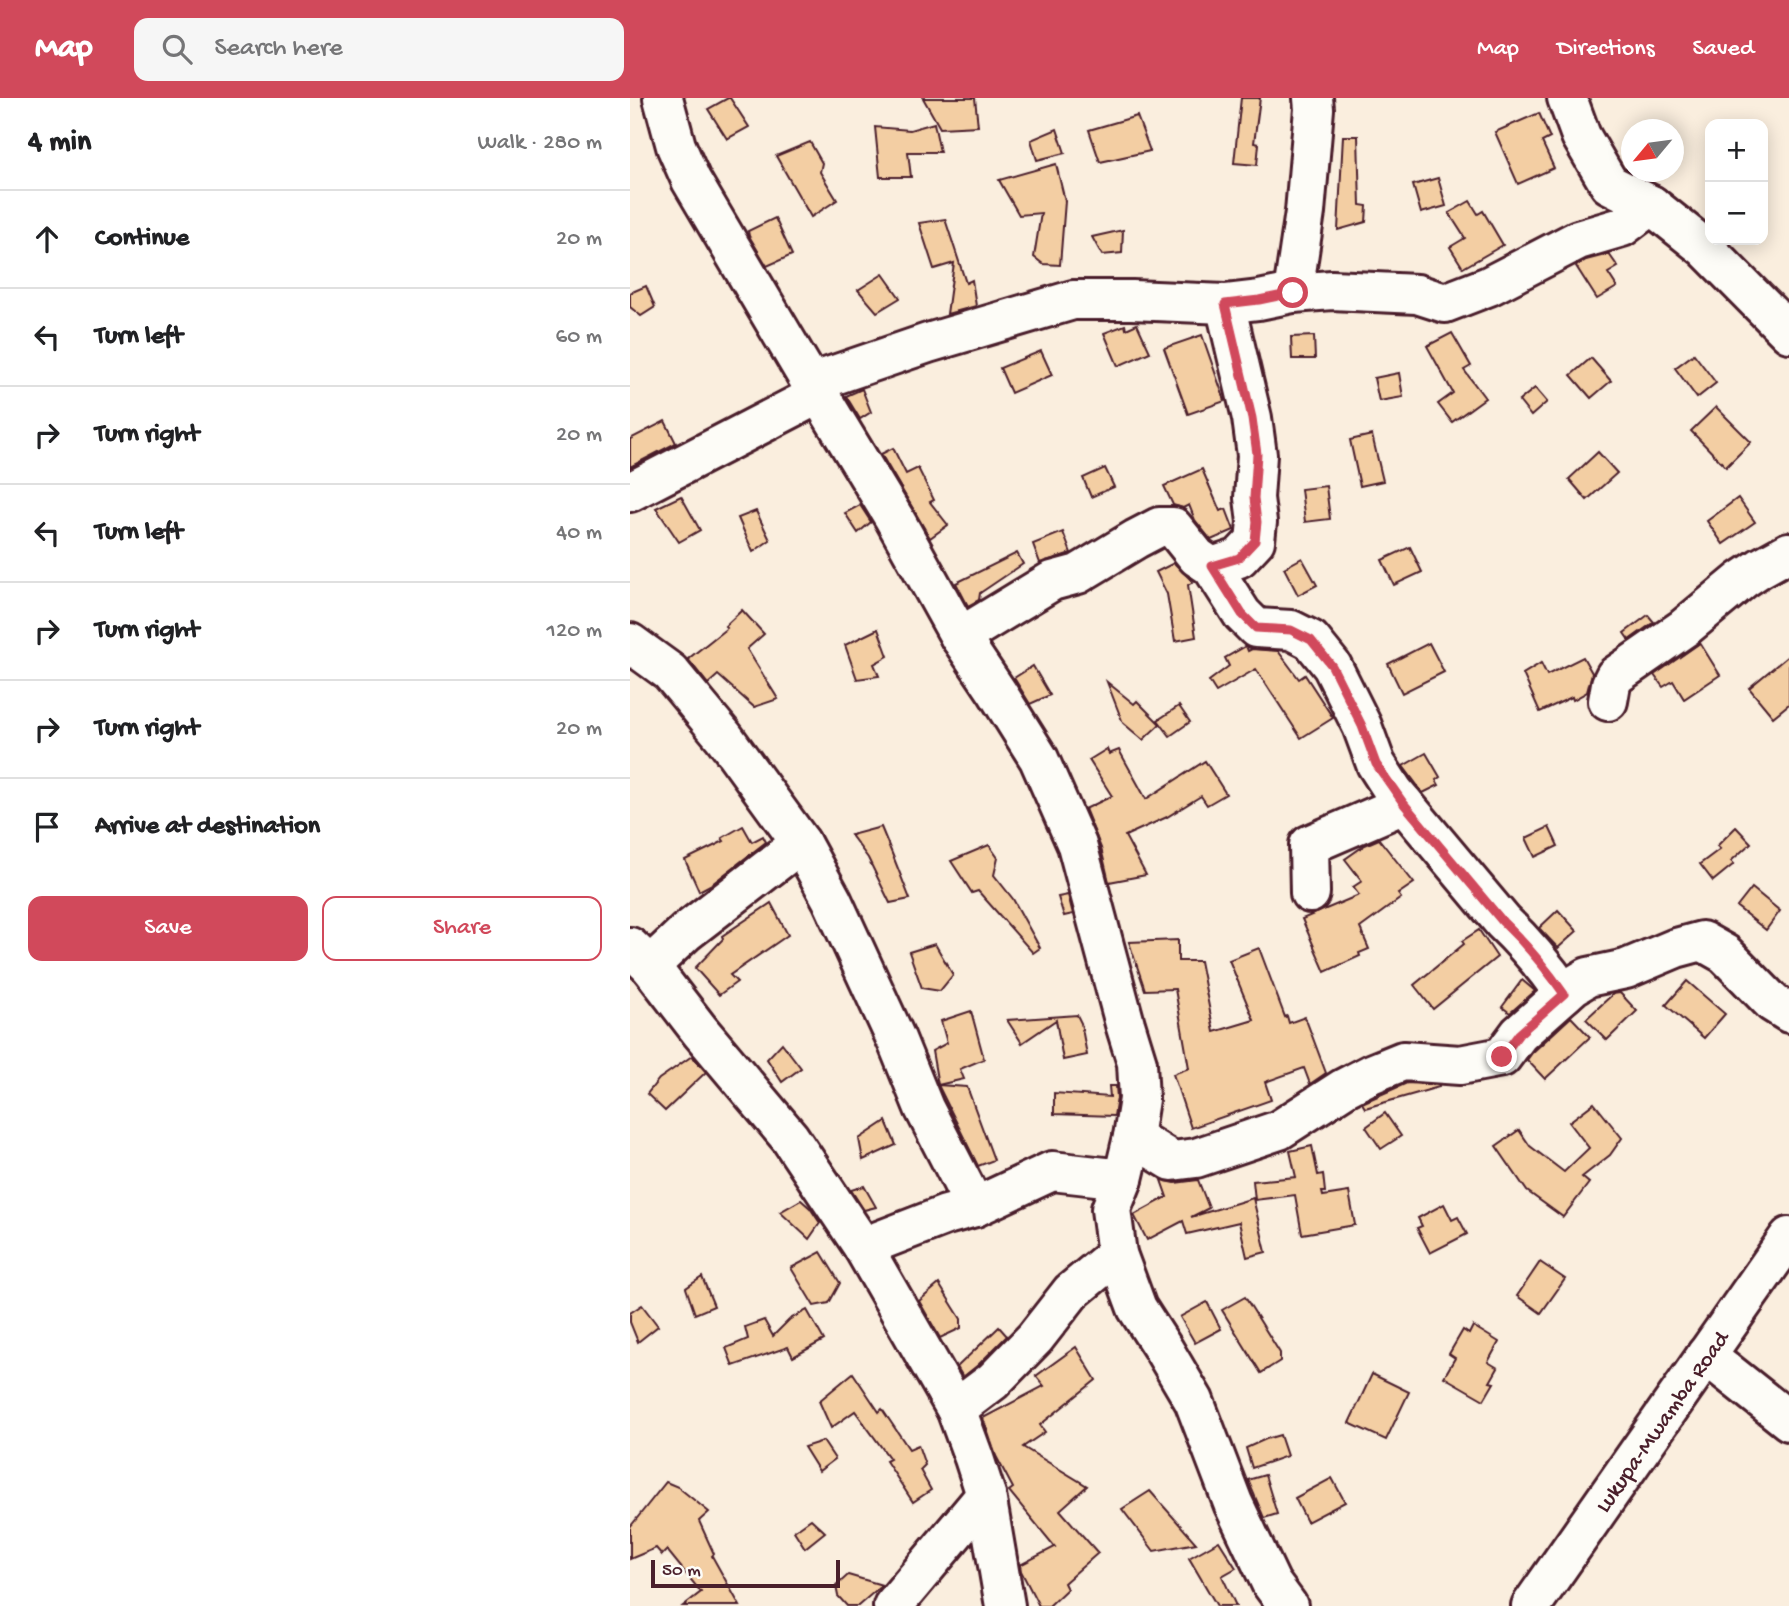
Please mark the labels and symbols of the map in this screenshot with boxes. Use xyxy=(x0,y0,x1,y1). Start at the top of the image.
north arrow xyxy=(1621,119,1684,182)
route start xyxy=(1277,277,1308,308)
route end xyxy=(1486,1041,1517,1072)
street label: Lukupa-Mwamba Road xyxy=(1591,1326,1737,1519)
scale bar xyxy=(651,1557,840,1589)

